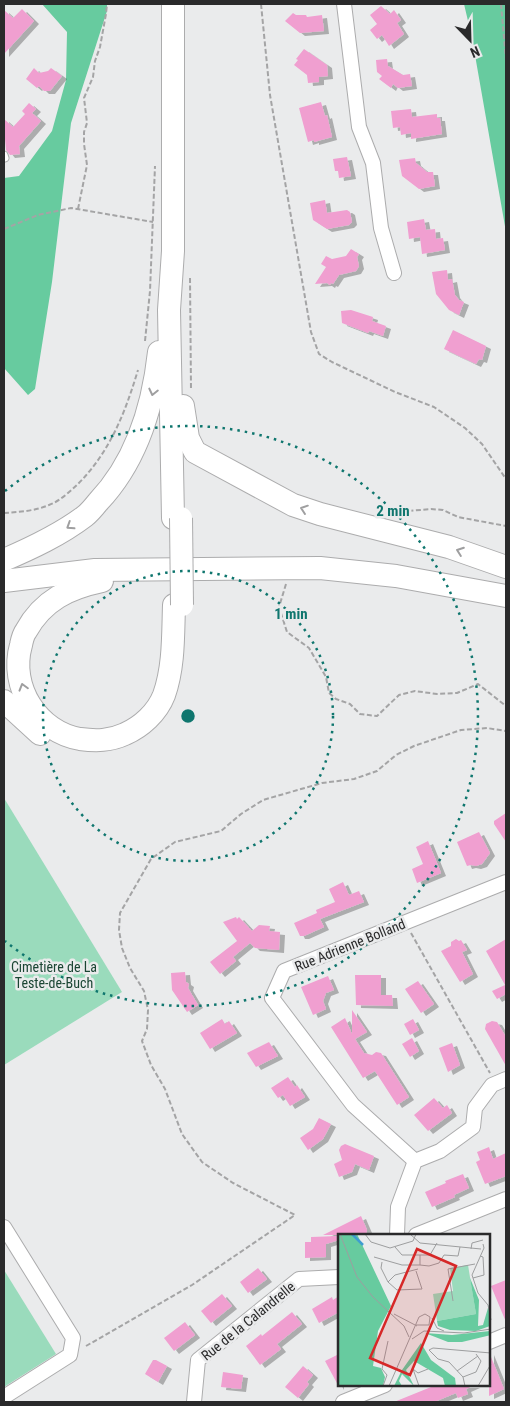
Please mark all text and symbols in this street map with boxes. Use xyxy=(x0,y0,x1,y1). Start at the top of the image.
north arrow xyxy=(445,15,495,65)
text: N xyxy=(468,43,482,61)
one-way arrow xyxy=(148,387,159,396)
text: 2 min xyxy=(376,502,410,520)
one-way arrow xyxy=(300,504,308,514)
one-way arrow xyxy=(66,520,75,529)
one-way arrow xyxy=(457,547,465,557)
text: 1 min xyxy=(274,605,308,623)
one-way arrow xyxy=(18,683,28,692)
centre of rings xyxy=(179,707,197,725)
street label: Rue Adrienne Bolland xyxy=(292,915,408,975)
park label: Cimetière de La Teste-de-Buch xyxy=(11,959,97,991)
inset map xyxy=(338,1234,490,1386)
street label: Rue de la Calandrelle xyxy=(198,1278,298,1364)

